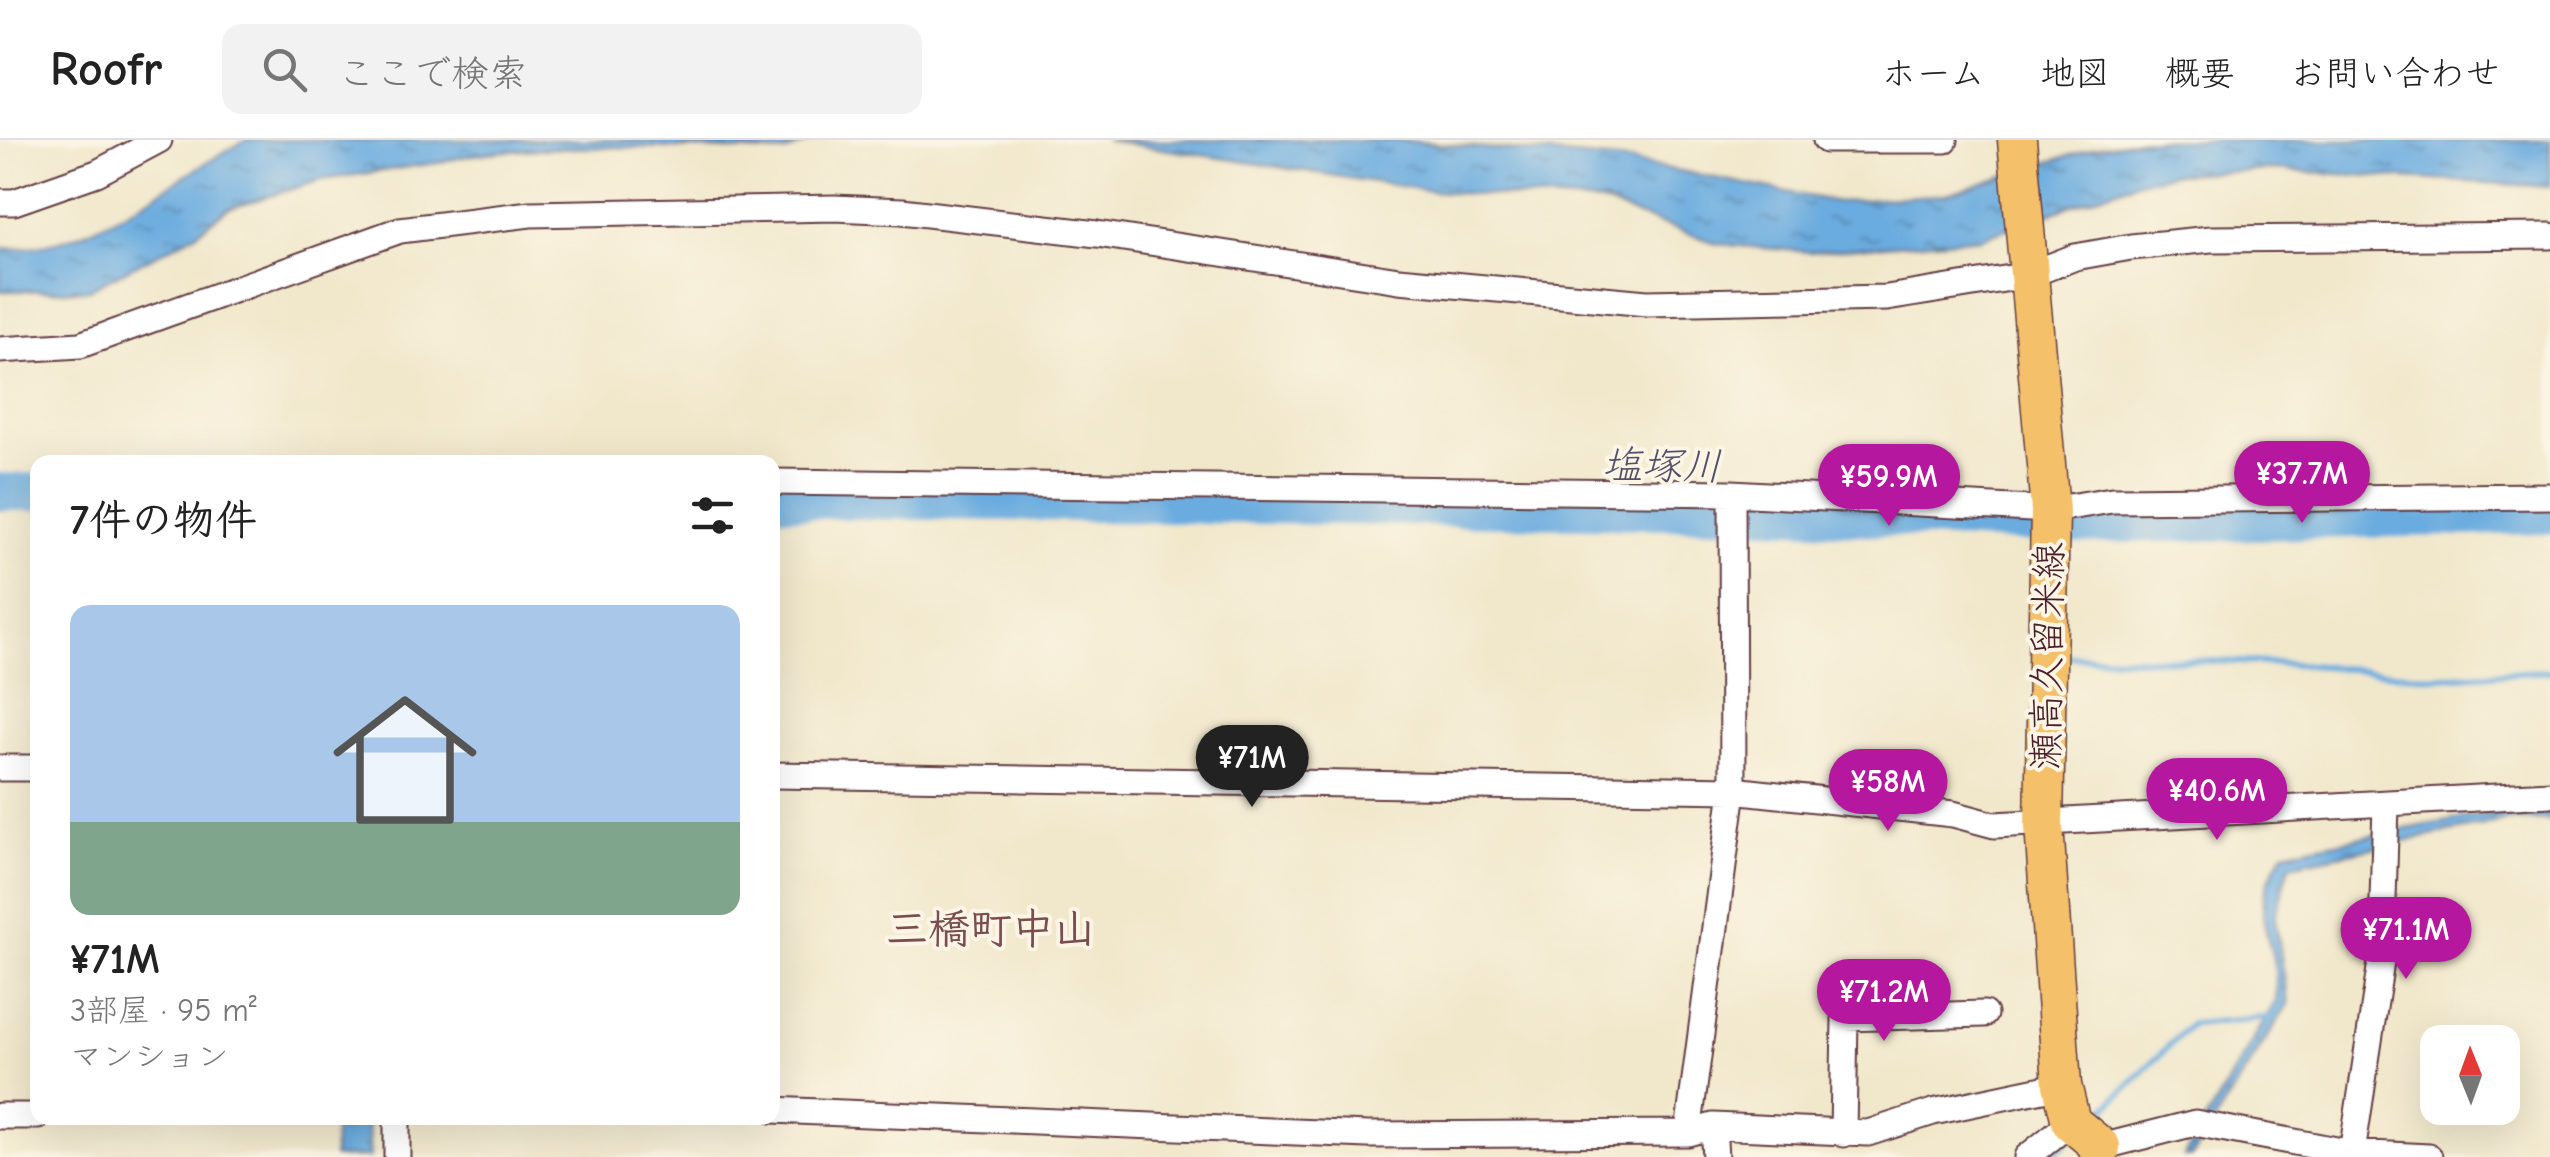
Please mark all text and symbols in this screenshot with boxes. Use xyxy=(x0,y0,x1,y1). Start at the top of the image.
search box xyxy=(222,24,922,114)
text: Roofr xyxy=(50,42,162,97)
icon: search xyxy=(257,42,312,97)
text: ここで検索 xyxy=(337,52,527,96)
text: ホーム xyxy=(1881,53,1985,94)
text: 地図 xyxy=(2040,53,2110,94)
text: 概要 xyxy=(2165,53,2235,94)
text: お問い合わせ xyxy=(2290,53,2500,94)
pin: ¥37.7M xyxy=(2221,441,2383,526)
water label: 塩塚川 xyxy=(1602,442,1722,490)
pin: ¥59.9M xyxy=(1808,444,1970,529)
text: ¥37.7M xyxy=(2256,455,2348,492)
text: ¥59.9M xyxy=(1840,458,1938,495)
icon: filters xyxy=(685,488,740,543)
text: 7件の物件 xyxy=(70,496,257,545)
street label: 瀬高久留米線 xyxy=(2024,542,2072,770)
icon: home xyxy=(315,670,495,850)
pin: ¥71M xyxy=(1193,725,1311,810)
text: ¥71M xyxy=(1218,739,1286,776)
pin: ¥58M xyxy=(1829,749,1947,834)
pin: ¥40.6M xyxy=(2136,758,2298,843)
text: ¥58M xyxy=(1851,763,1925,800)
text: ¥40.6M xyxy=(2168,772,2266,809)
pin: ¥71.1M xyxy=(2325,897,2487,982)
district label: 三橋町中山 xyxy=(886,905,1096,954)
text: ¥71.1M xyxy=(2363,911,2449,948)
text: ¥71M xyxy=(70,935,160,984)
pin: ¥71.2M xyxy=(1803,959,1965,1044)
text: ¥71.2M xyxy=(1839,973,1929,1010)
text: 3部屋 · 95 m² xyxy=(70,992,257,1029)
north arrow xyxy=(2420,1025,2520,1125)
map controls xyxy=(2420,1025,2520,1125)
text: マンション xyxy=(70,1038,229,1075)

